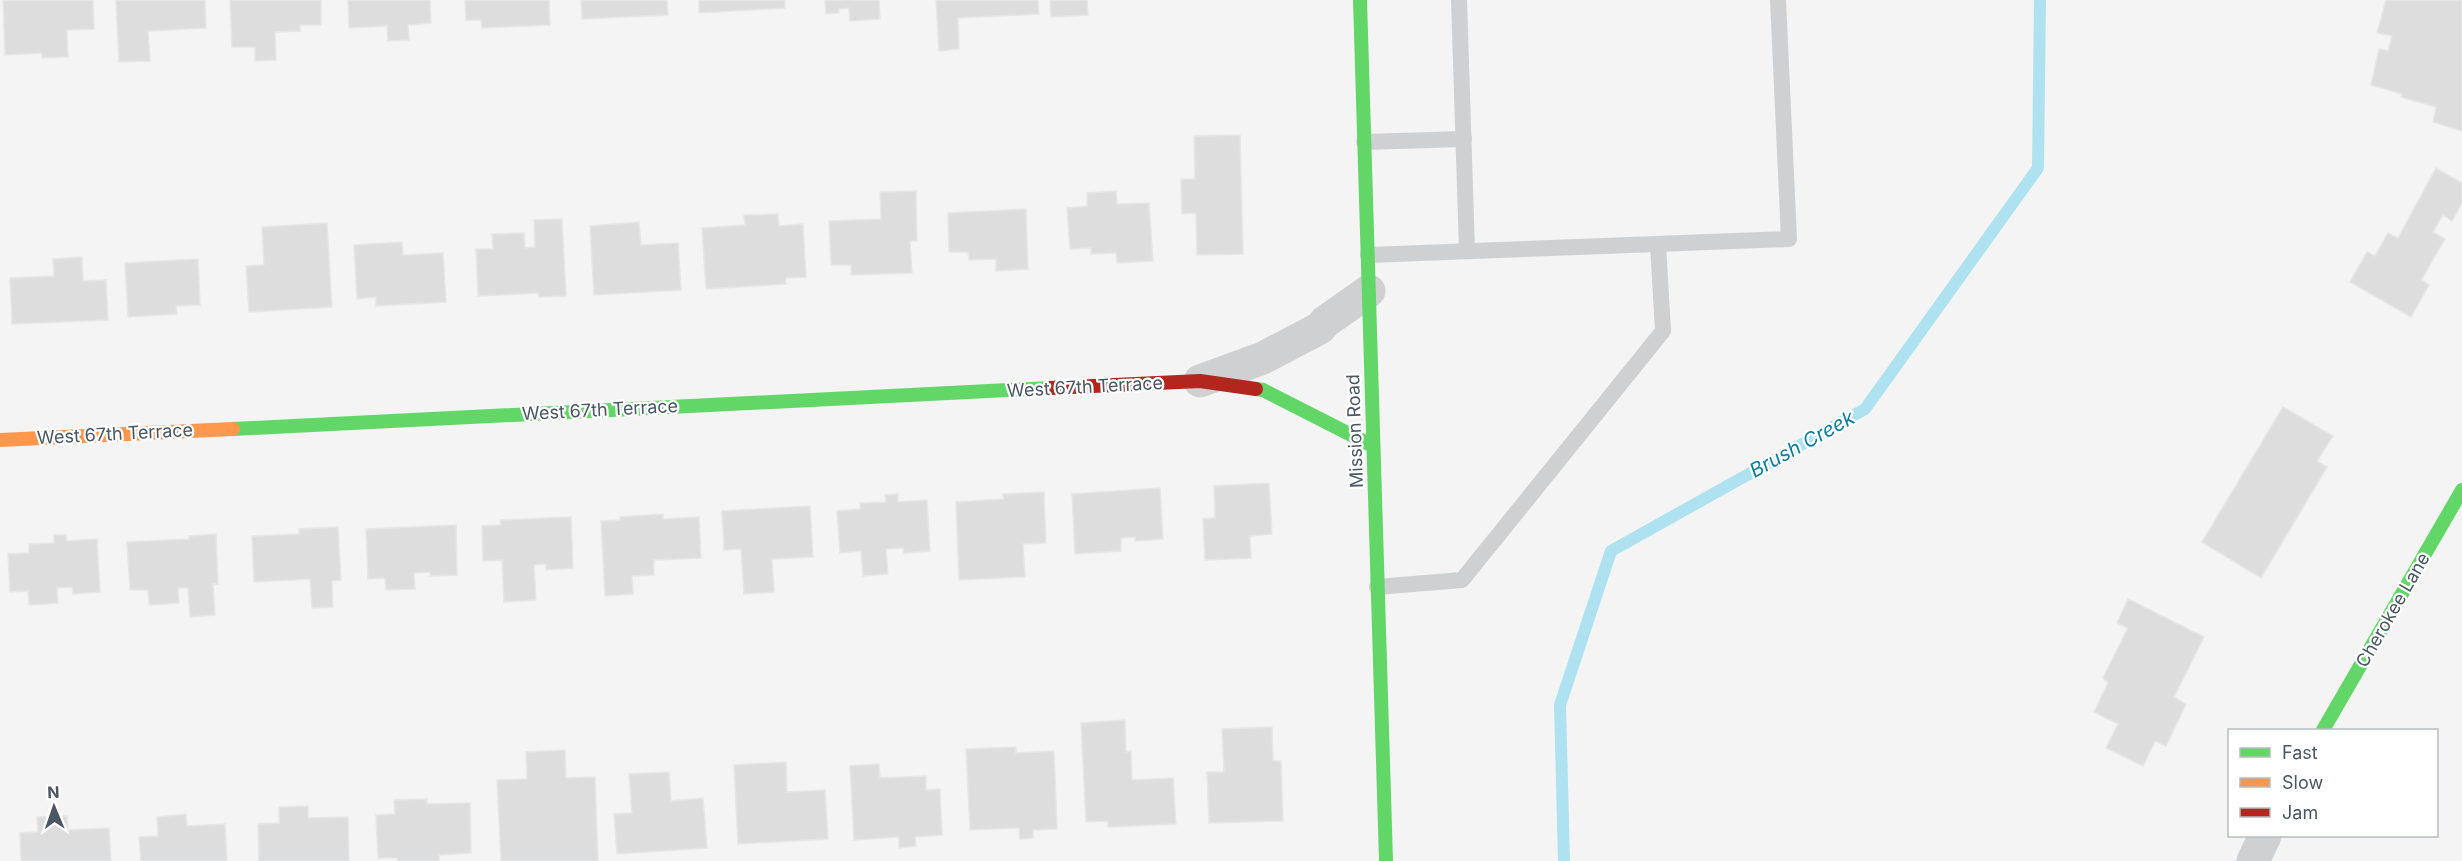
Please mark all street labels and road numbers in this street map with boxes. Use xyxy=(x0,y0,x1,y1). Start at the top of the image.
street label: West 67th Terrace xyxy=(1006,372,1163,401)
street label: Mission Road xyxy=(1342,374,1367,488)
street label: West 67th Terrace xyxy=(521,395,678,424)
street label: West 67th Terrace xyxy=(36,419,193,448)
street label: Cherokee Lane xyxy=(2351,549,2434,671)

